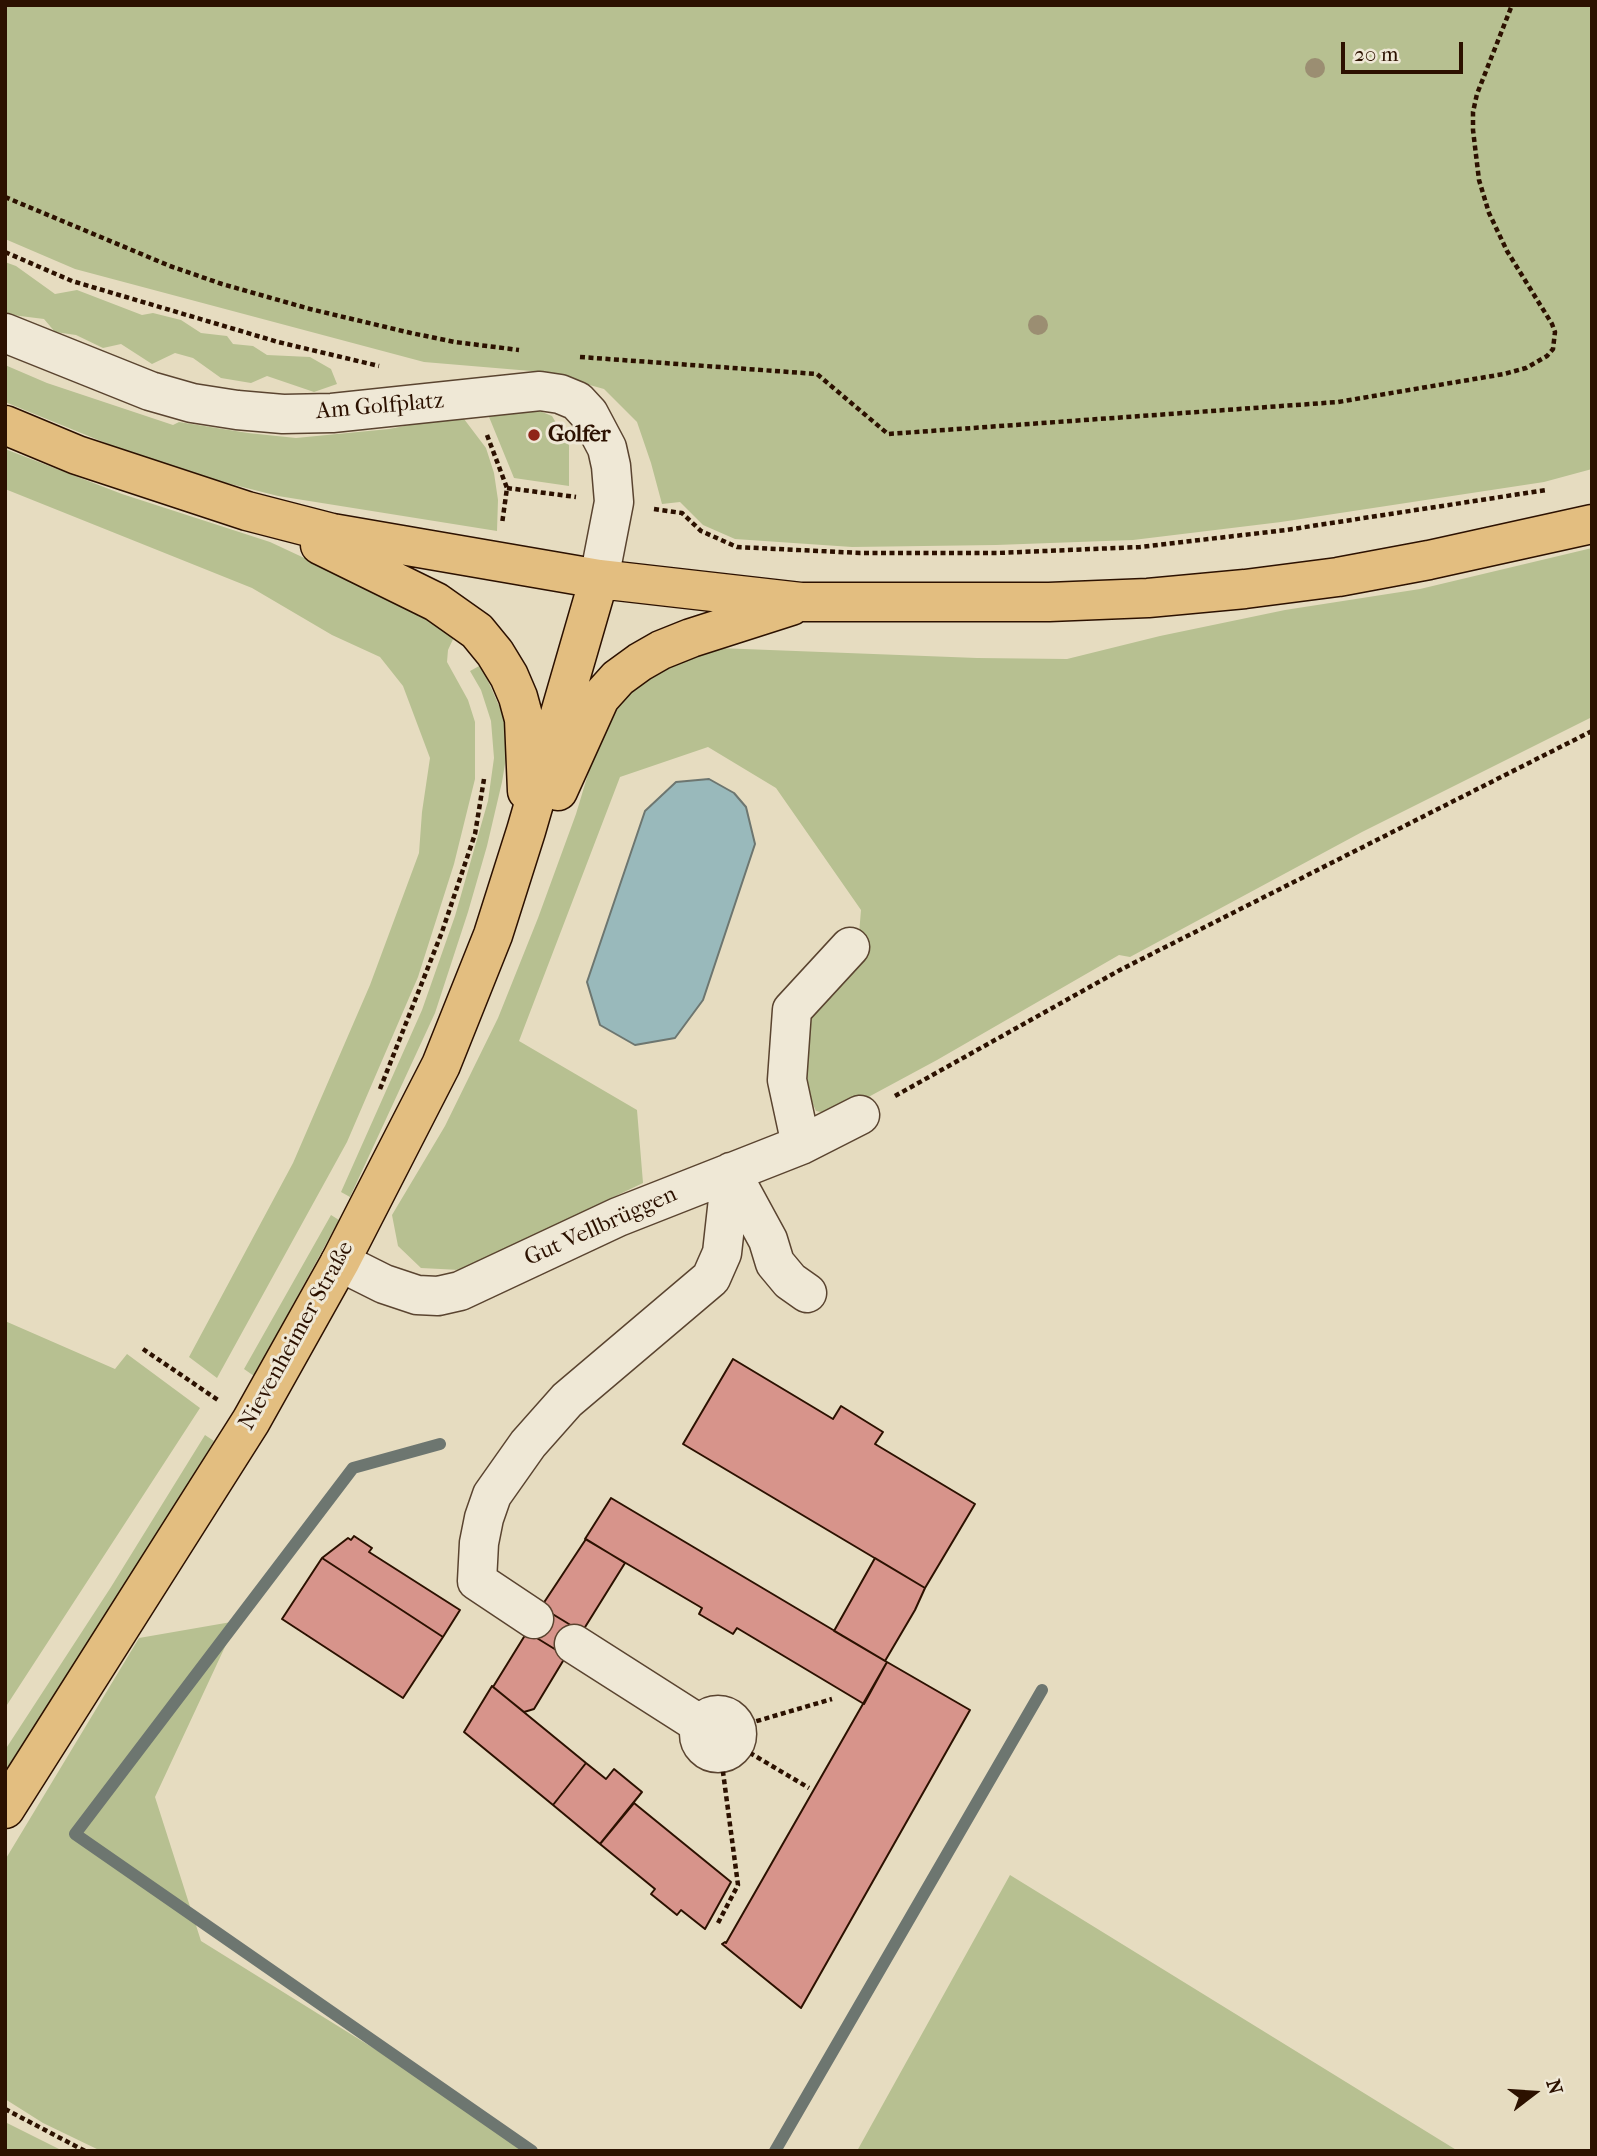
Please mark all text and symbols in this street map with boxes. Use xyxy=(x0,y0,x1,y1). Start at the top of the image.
scale bar xyxy=(1345,28,1468,72)
text: 20 m xyxy=(1354,42,1398,66)
street label: Am Golfplatz xyxy=(315,388,445,426)
place label: Golfer xyxy=(548,421,611,449)
marker: Golfer xyxy=(526,427,542,443)
street label: Gut Vellbrüggen xyxy=(520,1181,682,1273)
street label: Nievenheimer Straße xyxy=(234,1237,360,1435)
north arrow xyxy=(1499,2058,1569,2128)
text: N xyxy=(1541,2077,1567,2097)

